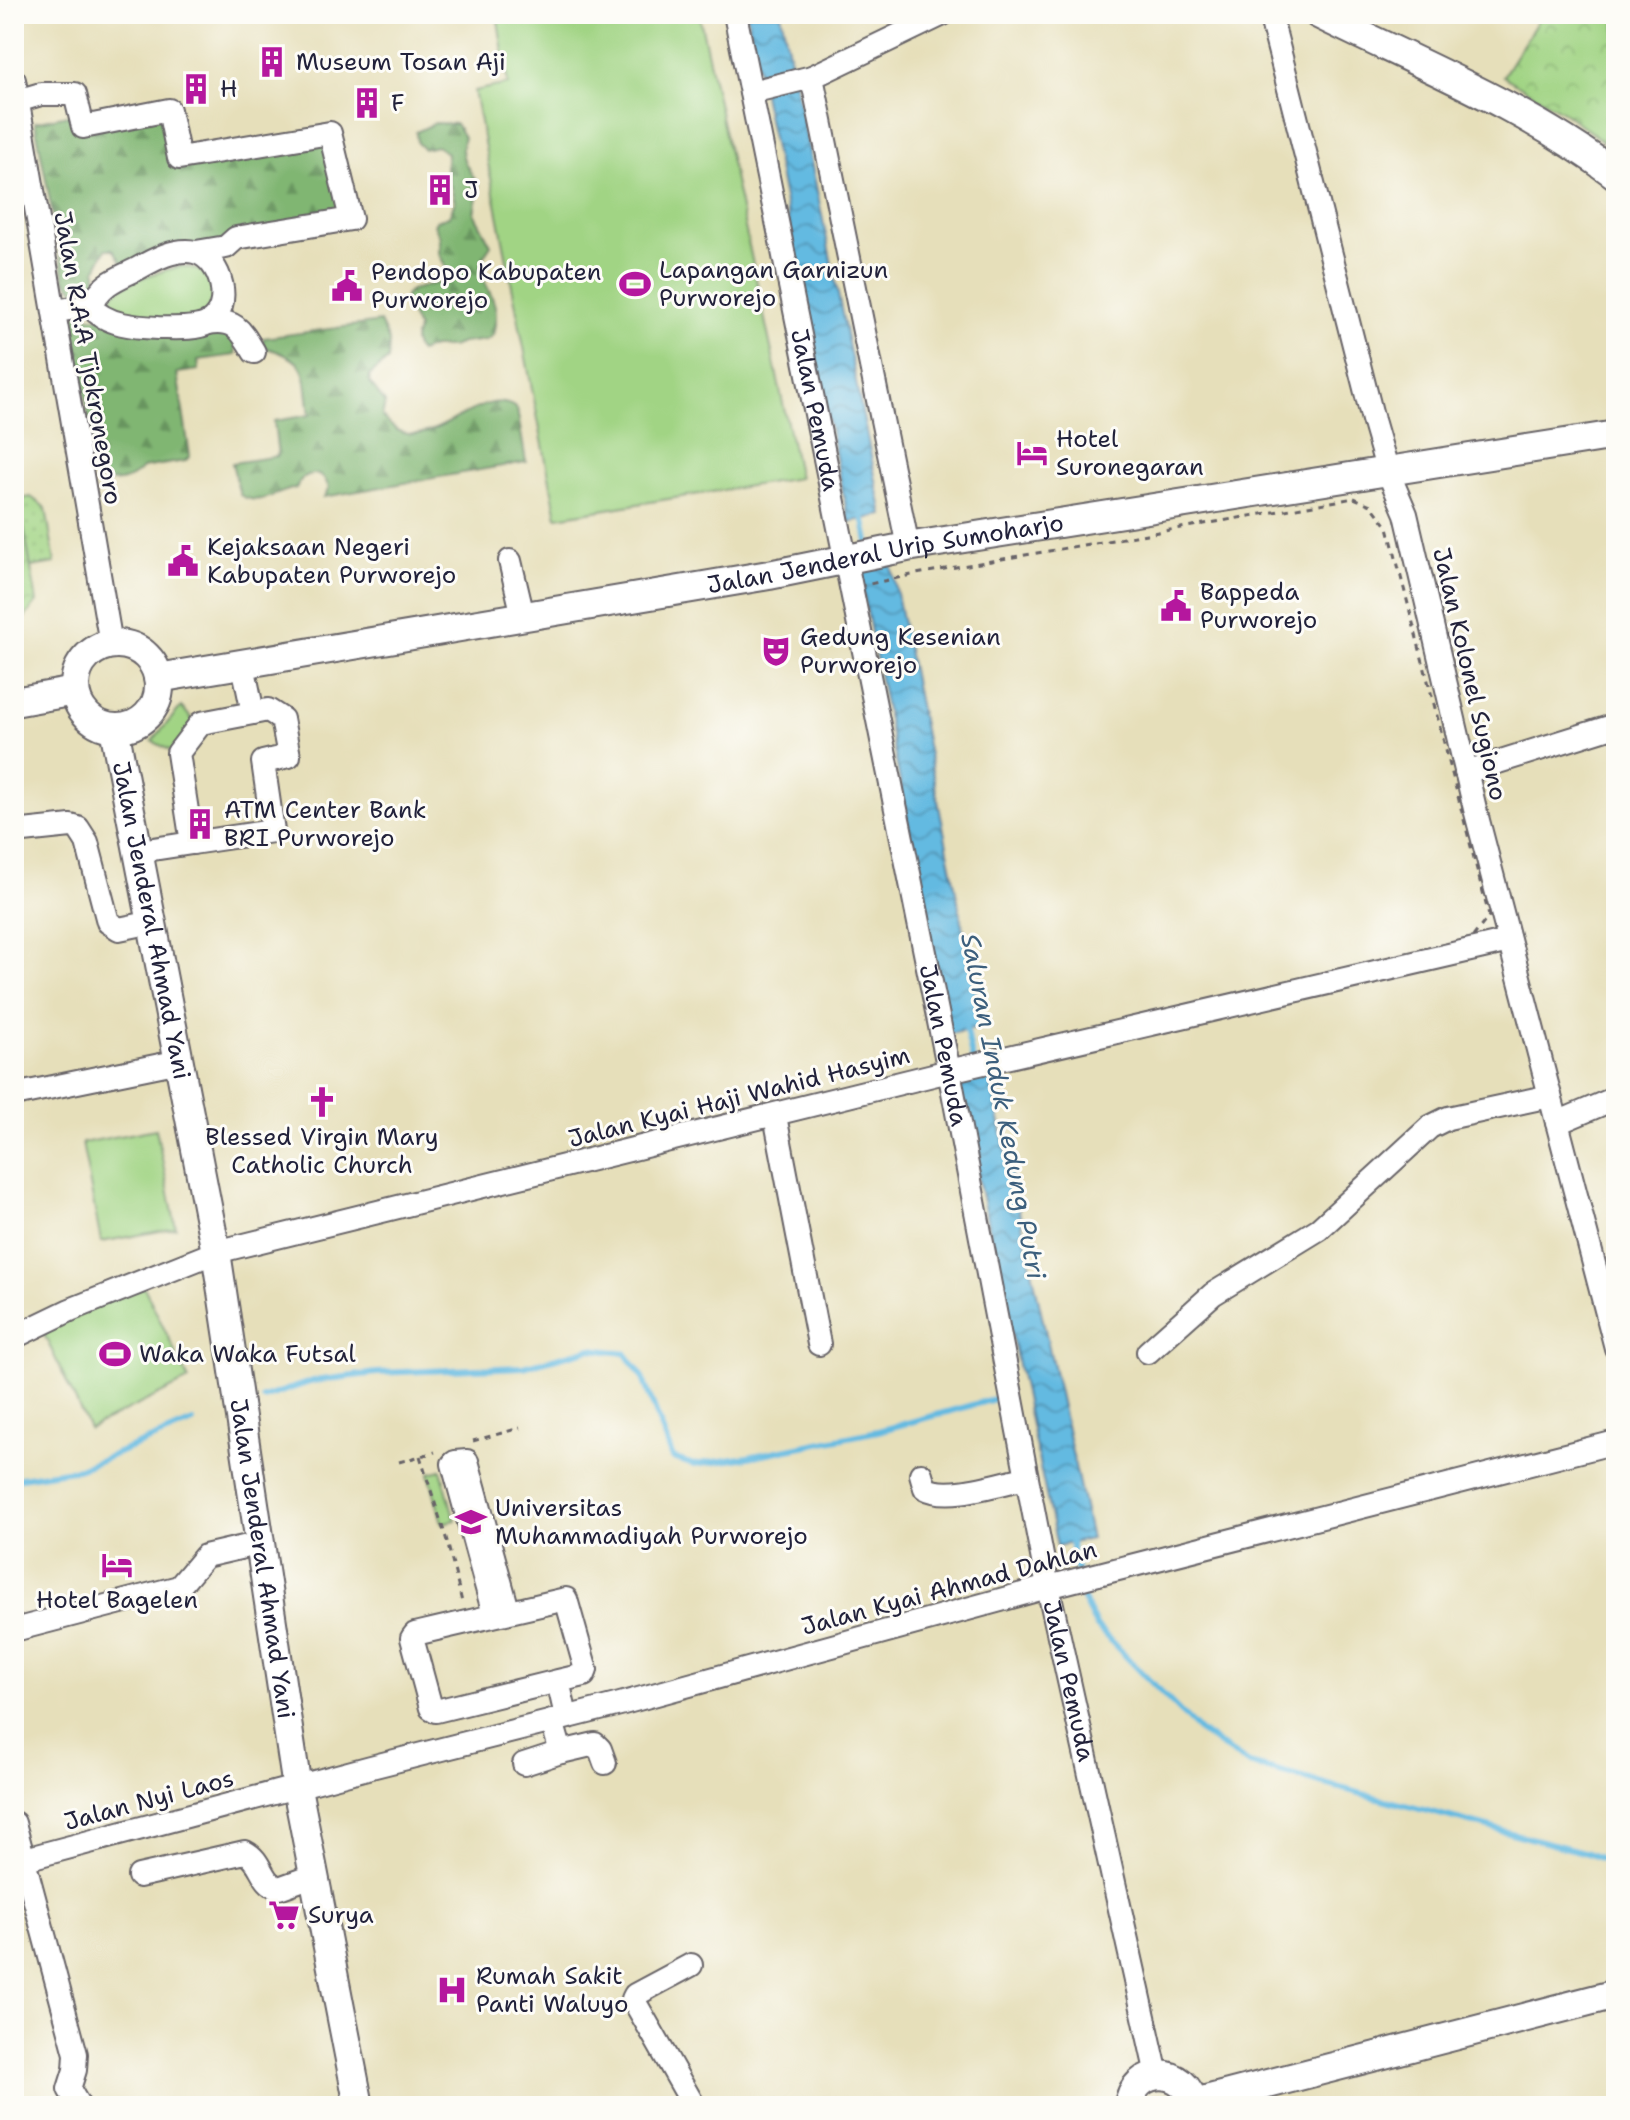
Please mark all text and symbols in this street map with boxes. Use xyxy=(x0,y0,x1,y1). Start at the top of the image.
building icon: Museum Tosan Aji xyxy=(255,45,289,79)
place label: Museum Tosan Aji xyxy=(296,46,506,78)
building icon: H xyxy=(179,72,213,106)
place label: H xyxy=(220,73,238,105)
building icon: F xyxy=(350,86,384,120)
place label: F xyxy=(391,87,405,119)
building icon: J xyxy=(423,173,457,207)
place label: J xyxy=(464,174,478,206)
street label: Jalan R.A.A Tjokronegoro xyxy=(46,209,130,507)
place label: Lapangan Garnizun Purworejo xyxy=(659,254,888,314)
place label: Pendopo Kabupaten Purworejo xyxy=(371,256,601,316)
sports icon: Lapangan Garnizun Purworejo xyxy=(618,267,652,301)
public building icon: Pendopo Kabupaten Purworejo xyxy=(330,269,364,303)
street label: Jalan Pemuda xyxy=(783,326,847,494)
place label: Hotel Suronegaran xyxy=(1056,423,1204,483)
hotel icon: Hotel Suronegaran xyxy=(1015,436,1049,470)
street label: Jalan Jenderal Urip Sumoharjo xyxy=(705,506,1066,601)
place label: Kejaksaan Negeri Kabupaten Purworejo xyxy=(207,531,456,591)
public building icon: Kejaksaan Negeri Kabupaten Purworejo xyxy=(166,544,200,578)
street label: Jalan Kolonel Sugiono xyxy=(1425,544,1515,804)
place label: Bappeda Purworejo xyxy=(1200,576,1317,636)
public building icon: Bappeda Purworejo xyxy=(1159,589,1193,623)
place label: Gedung Kesenian Purworejo xyxy=(800,621,1001,681)
theatre icon: Gedung Kesenian Purworejo xyxy=(759,634,793,668)
street label: Jalan Jenderal Ahmad Yani xyxy=(105,759,198,1082)
place label: ATM Center Bank BRI Purworejo xyxy=(224,794,426,854)
building icon: ATM Center Bank BRI Purworejo xyxy=(183,807,217,841)
water label: Saluran Induk Kedung Putri xyxy=(953,930,1055,1283)
street label: Jalan Pemuda xyxy=(912,961,975,1129)
street label: Jalan Kyai Haji Wahid Hasyim xyxy=(565,1039,913,1155)
church icon: Blessed Virgin Mary Catholic Church xyxy=(305,1085,339,1119)
place label: Blessed Virgin Mary Catholic Church xyxy=(205,1121,439,1181)
sports icon: Waka Waka Futsal xyxy=(98,1337,132,1371)
place label: Waka Waka Futsal xyxy=(139,1338,356,1370)
street label: Jalan Jenderal Ahmad Yani xyxy=(222,1396,302,1721)
place label: Universitas Muhammadiyah Purworejo xyxy=(495,1492,808,1552)
school or university icon: Universitas Muhammadiyah Purworejo xyxy=(454,1505,488,1539)
street label: Jalan Kyai Ahmad Dahlan xyxy=(798,1533,1100,1643)
hotel icon: Hotel Bagelen xyxy=(100,1548,134,1582)
place label: Hotel Bagelen xyxy=(36,1584,198,1616)
street label: Jalan Pemuda xyxy=(1035,1597,1103,1765)
street label: Jalan Nyi Laos xyxy=(61,1762,237,1838)
supermarket icon: Surya xyxy=(267,1898,301,1932)
place label: Surya xyxy=(308,1899,374,1931)
place label: Rumah Sakit Panti Waluyo xyxy=(476,1960,629,2020)
hospital icon: Rumah Sakit Panti Waluyo xyxy=(435,1973,469,2007)

